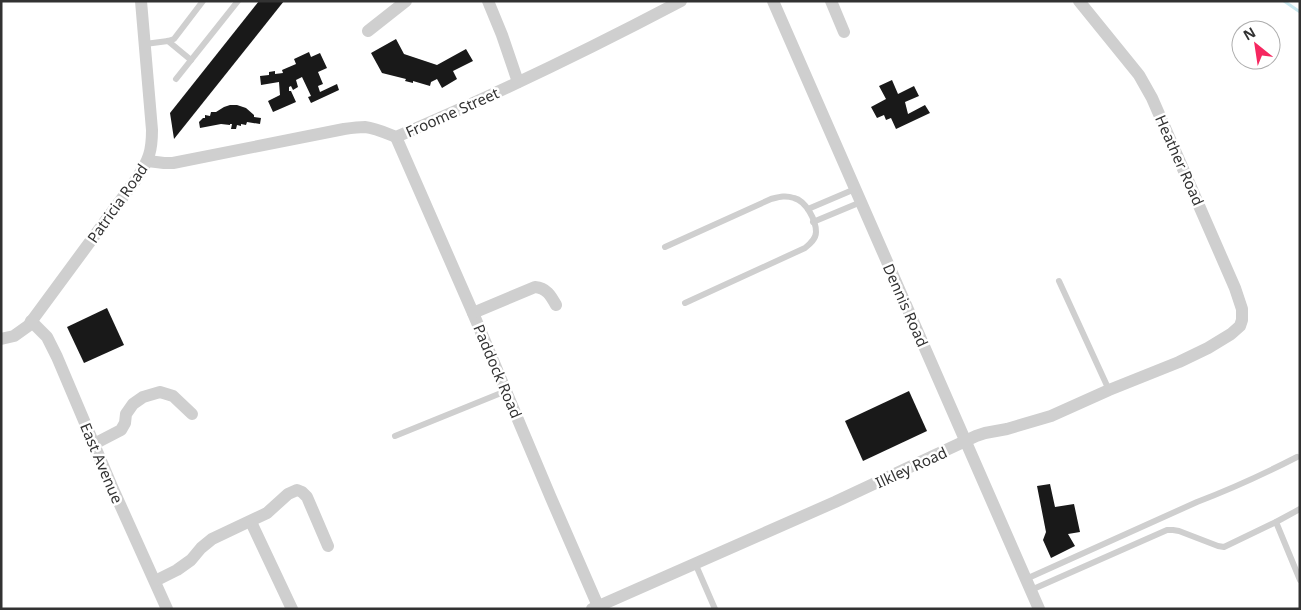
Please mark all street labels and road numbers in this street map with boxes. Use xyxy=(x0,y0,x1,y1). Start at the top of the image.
street label: Froome Street xyxy=(402,82,502,141)
street label: Heather Road xyxy=(1151,111,1209,209)
street label: Patricia Road xyxy=(82,159,152,247)
street label: Dennis Road xyxy=(879,260,933,350)
street label: Paddock Road xyxy=(469,321,527,421)
street label: East Avenue xyxy=(76,420,128,506)
street label: Ilkley Road xyxy=(872,442,950,492)

